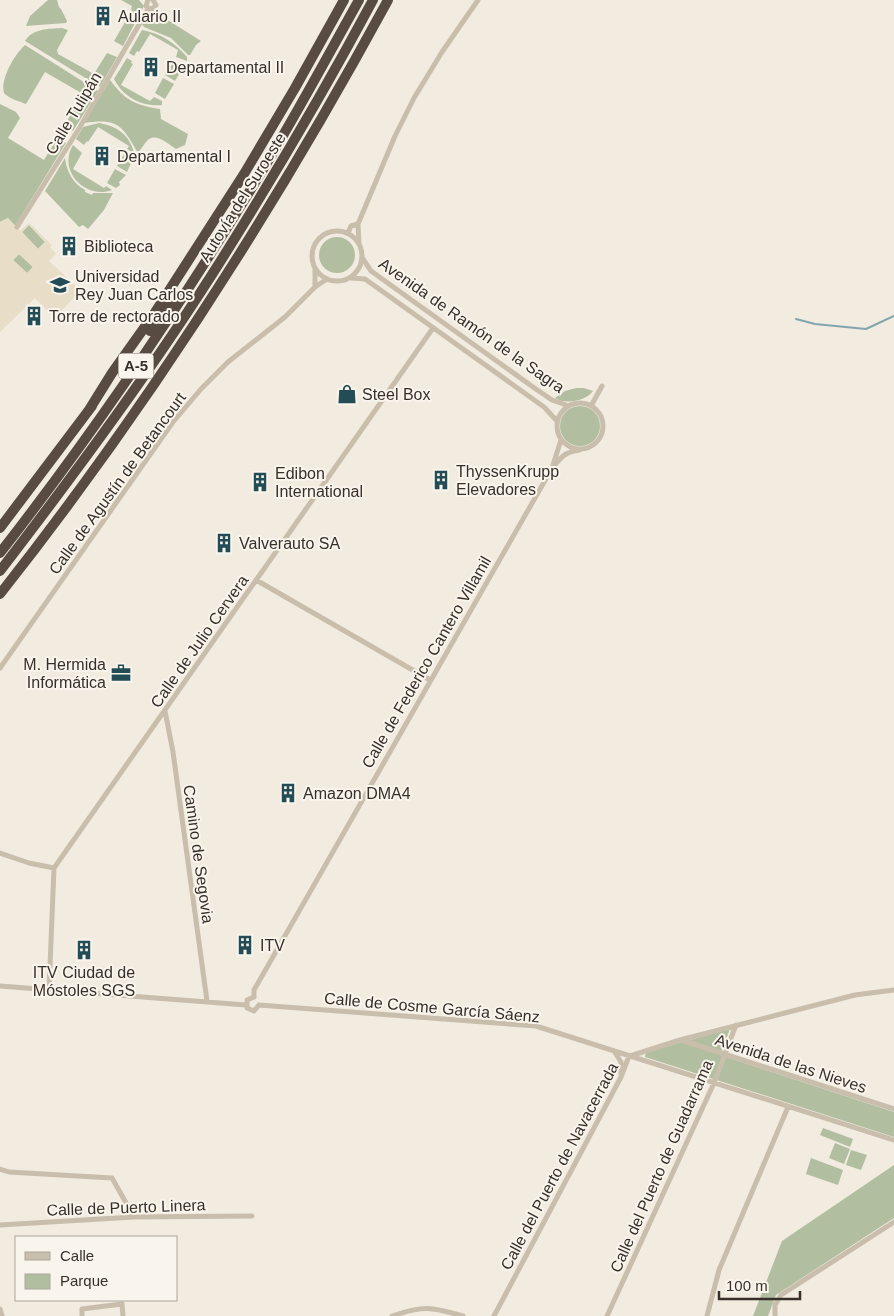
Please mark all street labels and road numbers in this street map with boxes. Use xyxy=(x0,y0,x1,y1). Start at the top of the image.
street label: Calle Tulipán xyxy=(42,69,105,157)
street label: Autovía del Suroeste xyxy=(196,130,289,265)
street label: Avenida de Ramón de la Sagra xyxy=(376,255,568,396)
road number: A-5 xyxy=(118,354,154,378)
street label: Calle de Agustín de Betancourt xyxy=(46,389,189,578)
street label: Calle de Federico Cantero Villamil xyxy=(359,553,494,771)
street label: Calle de Julio Cervera xyxy=(147,572,252,711)
street label: Camino de Segovia xyxy=(180,784,217,924)
street label: Calle de Cosme García Sáenz xyxy=(324,990,540,1025)
street label: Avenida de las Nieves xyxy=(713,1031,869,1096)
street label: Calle del Puerto de Guadarrama xyxy=(607,1057,716,1275)
street label: Calle del Puerto de Navacerrada xyxy=(497,1060,621,1273)
street label: Calle de Puerto Linera xyxy=(46,1196,206,1219)

